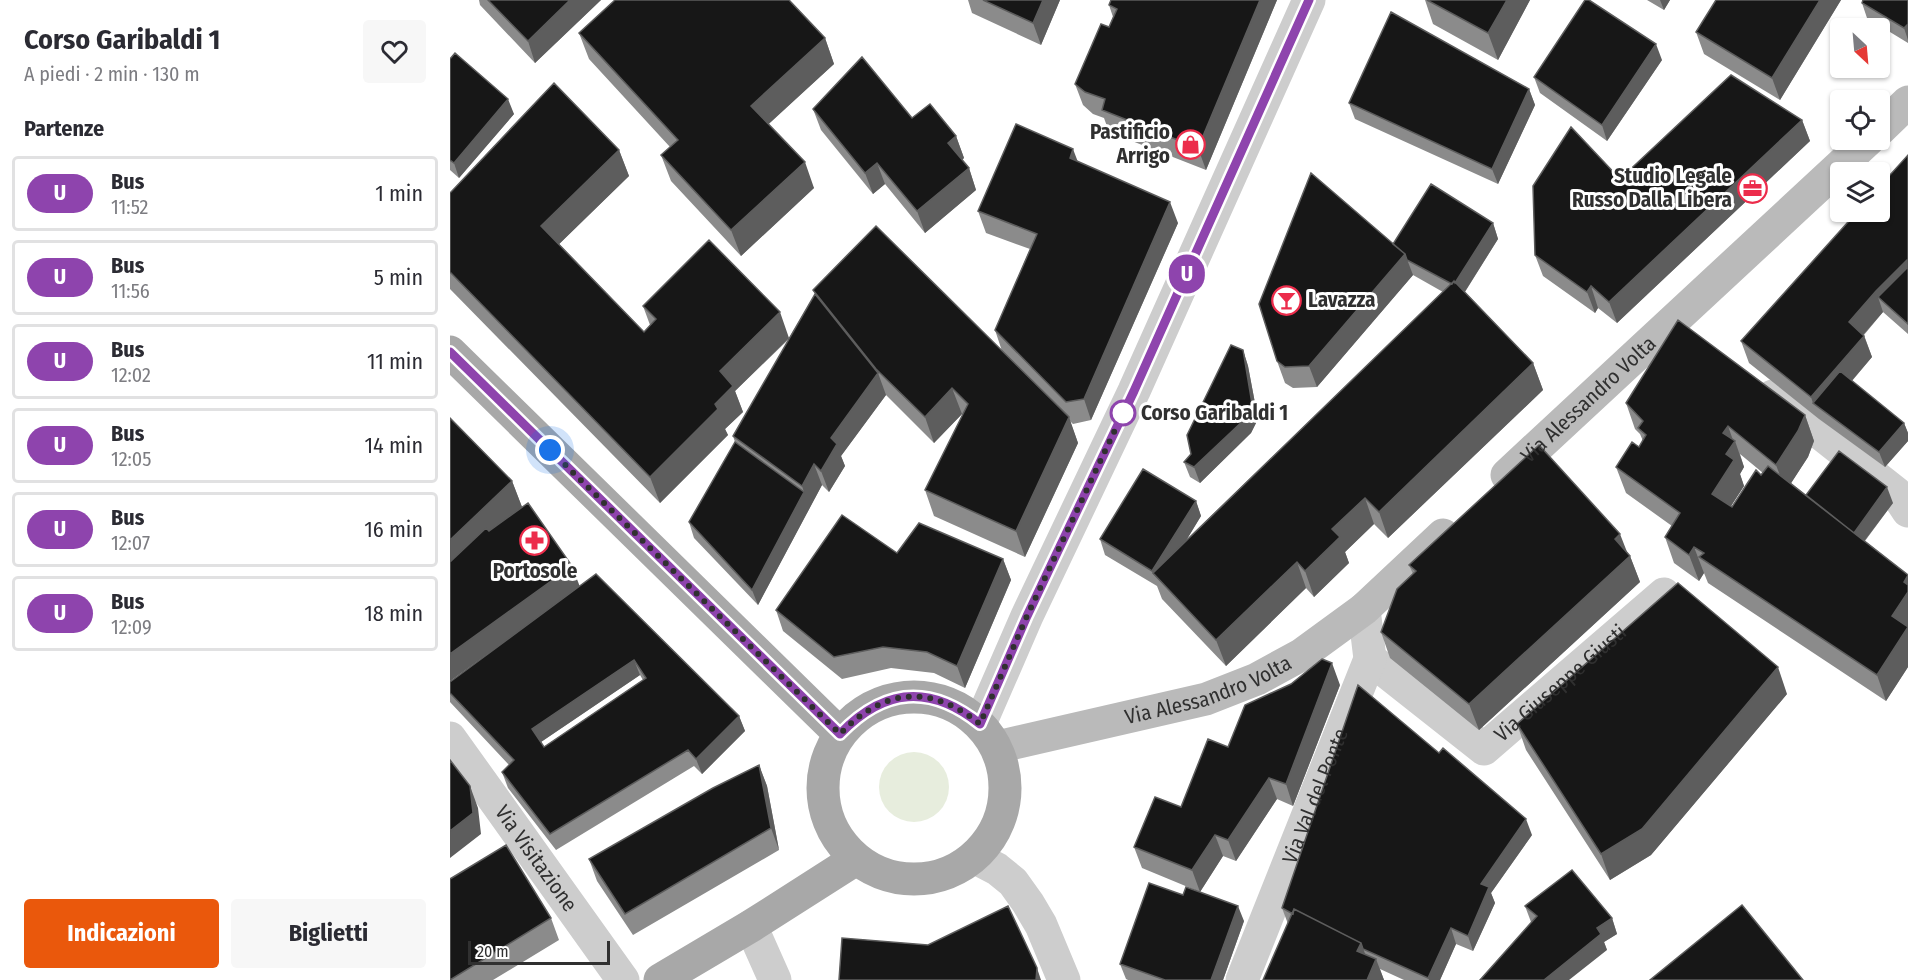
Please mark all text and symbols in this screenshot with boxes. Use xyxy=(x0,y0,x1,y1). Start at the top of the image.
north arrow xyxy=(1830,18,1890,78)
map controls xyxy=(1830,18,1890,222)
button: heart xyxy=(363,20,426,83)
text: Corso Garibaldi 1 xyxy=(24,23,220,56)
text: A piedi · 2 min · 130 m xyxy=(24,62,200,86)
button: locate xyxy=(1830,90,1890,150)
text: Partenze xyxy=(24,115,104,142)
place label: Pastificio Arrigo xyxy=(1090,119,1170,169)
shop icon: Pastificio Arrigo xyxy=(1175,128,1207,160)
button: layers xyxy=(1830,162,1890,222)
place label: Studio Legale Russo Dalla Libera xyxy=(1572,163,1732,213)
text: Bus xyxy=(111,168,144,195)
office icon: Studio Legale Russo Dalla Libera xyxy=(1737,172,1769,204)
text: U xyxy=(54,180,66,206)
text: 1 min xyxy=(375,180,423,207)
text: 11:52 xyxy=(111,195,148,219)
text: Bus xyxy=(111,252,144,279)
line badge: U xyxy=(1168,254,1206,294)
text: U xyxy=(1181,261,1193,287)
text: U xyxy=(54,264,66,290)
text: 5 min xyxy=(374,264,423,291)
text: 11:56 xyxy=(111,279,150,303)
bar icon: Lavazza xyxy=(1271,284,1303,316)
place label: Lavazza xyxy=(1308,287,1375,313)
street label: Via Alessandro Volta xyxy=(1515,330,1661,469)
text: Bus xyxy=(111,336,144,363)
text: U xyxy=(54,348,66,374)
text: 11 min xyxy=(367,348,423,375)
text: 12:02 xyxy=(111,363,151,387)
marker: Corso Garibaldi 1 xyxy=(1110,400,1136,426)
place label: Corso Garibaldi 1 xyxy=(1141,400,1288,426)
text: Bus xyxy=(111,420,144,447)
text: U xyxy=(54,432,66,458)
text: 14 min xyxy=(365,432,423,459)
your location xyxy=(535,435,565,465)
text: 12:05 xyxy=(111,447,151,471)
text: Bus xyxy=(111,504,144,531)
text: U xyxy=(54,516,66,542)
text: 16 min xyxy=(364,516,423,543)
pharmacy icon: Portosole xyxy=(519,524,551,556)
text: 12:07 xyxy=(111,531,150,555)
place label: Portosole xyxy=(493,558,578,584)
text: Bus xyxy=(111,588,144,615)
text: U xyxy=(54,600,66,626)
text: 18 min xyxy=(364,600,423,627)
text: 12:09 xyxy=(111,615,152,639)
street label: Via Giuseppe Giusti xyxy=(1489,619,1632,747)
street label: Via Alessandro Volta xyxy=(1122,650,1296,730)
street label: Via Val del Ponte xyxy=(1277,725,1354,867)
street label: Via Visitazione xyxy=(489,800,583,917)
button: Indicazioni xyxy=(24,899,219,968)
button: Biglietti xyxy=(231,899,426,968)
scale bar xyxy=(468,938,610,966)
text: 20 m xyxy=(477,942,508,961)

